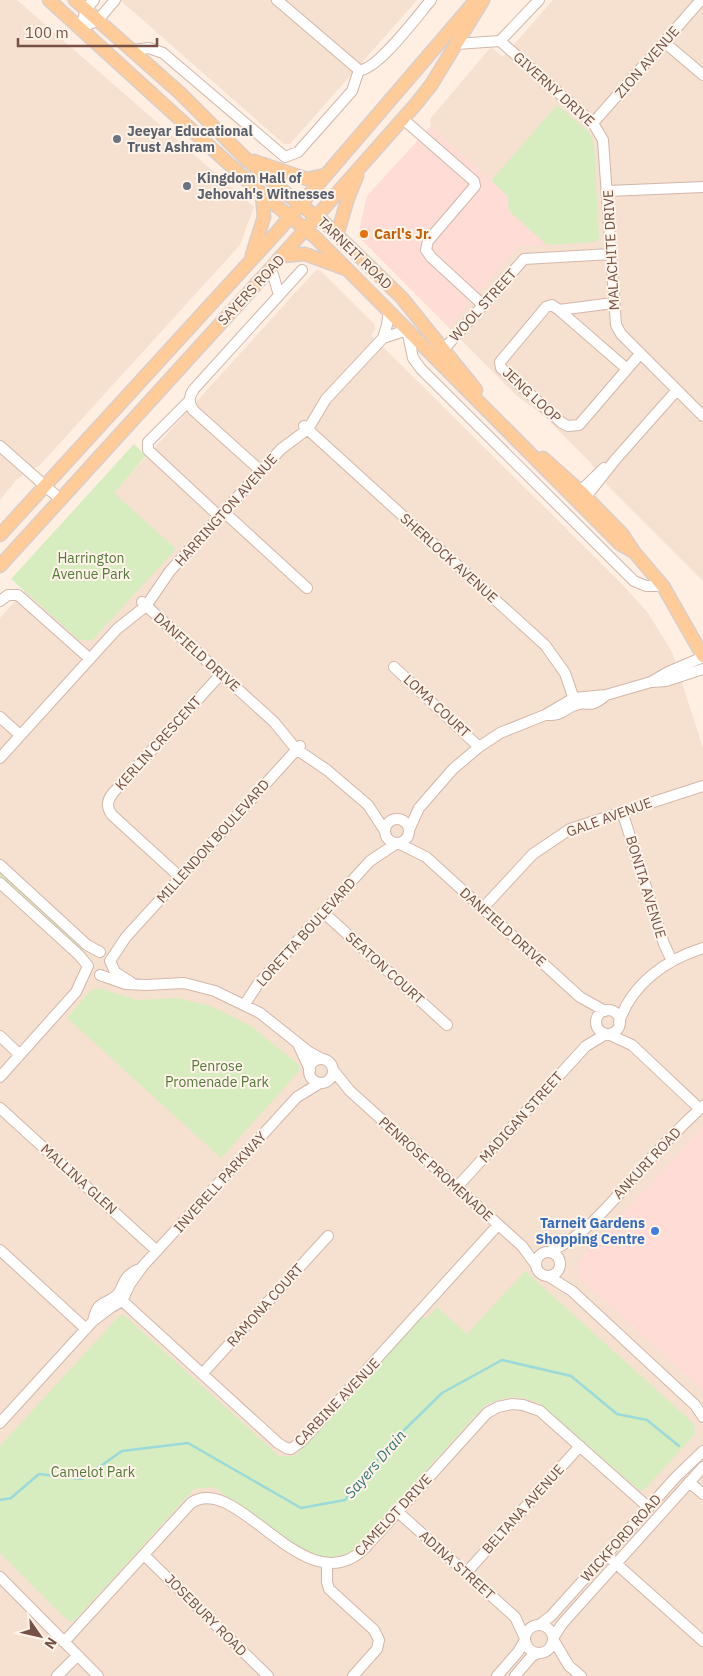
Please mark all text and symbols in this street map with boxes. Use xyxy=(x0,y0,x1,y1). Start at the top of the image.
scale bar xyxy=(18,15,156,47)
street label: ZION AVENUE xyxy=(611,22,683,102)
text: 100 m xyxy=(25,23,69,42)
street label: GIVERNY DRIVE xyxy=(510,48,598,130)
place label: Jeeyar Educational Trust Ashram xyxy=(127,122,253,156)
marker: Jeeyar Educational Trust Ashram xyxy=(111,133,123,145)
place label: Kingdom Hall of Jehovah's Witnesses xyxy=(197,169,335,203)
marker: Kingdom Hall of Jehovah's Witnesses xyxy=(181,180,193,192)
street label: MALACHITE DRIVE xyxy=(599,189,623,311)
street label: TARNEIT ROAD xyxy=(314,213,396,293)
place label: Carl's Jr. xyxy=(374,225,432,243)
marker: Carl's Jr. xyxy=(358,228,370,240)
street label: SAYERS ROAD xyxy=(214,251,288,329)
street label: WOOL STREET xyxy=(446,265,520,345)
street label: JENG LOOP xyxy=(499,363,565,427)
street label: HARRINGTON AVENUE xyxy=(171,450,281,570)
street label: SHERLOCK AVENUE xyxy=(396,509,502,607)
park label: Harrington Avenue Park xyxy=(52,549,131,583)
street label: DANFIELD DRIVE xyxy=(150,608,244,696)
street label: LOMA COURT xyxy=(400,671,474,741)
street label: KERLIN CRESCENT xyxy=(111,692,205,794)
street label: MILLENDON BOULEVARD xyxy=(153,775,273,907)
street label: GALE AVENUE xyxy=(564,793,654,841)
street label: BONITA AVENUE xyxy=(622,833,670,941)
street label: LORETTA BOULEVARD xyxy=(252,874,360,990)
street label: DANFIELD DRIVE xyxy=(456,883,550,971)
street label: SEATON COURT xyxy=(342,928,428,1008)
park label: Penrose Promenade Park xyxy=(165,1057,270,1091)
street label: MADIGAN STREET xyxy=(475,1068,567,1166)
street label: PENROSE PROMENADE xyxy=(375,1113,497,1225)
street label: ANKURI ROAD xyxy=(609,1123,685,1203)
street label: INVERELL PARKWAY xyxy=(170,1127,271,1236)
street label: MALLINA GLEN xyxy=(37,1140,121,1218)
place label: Tarneit Gardens Shopping Centre xyxy=(535,1214,645,1248)
marker: Tarneit Gardens Shopping Centre xyxy=(649,1225,661,1237)
street label: RAMONA COURT xyxy=(223,1260,307,1350)
street label: CARBINE AVENUE xyxy=(290,1354,384,1450)
water label: Sayers Drain xyxy=(340,1426,410,1502)
street label: BELTANA AVENUE xyxy=(478,1461,568,1557)
park label: Camelot Park xyxy=(51,1463,136,1481)
street label: CAMELOT DRIVE xyxy=(350,1470,436,1560)
street label: WICKFORD ROAD xyxy=(577,1490,665,1586)
street label: ADINA STREET xyxy=(416,1526,498,1604)
street label: JOSEBURY ROAD xyxy=(161,1570,251,1660)
north arrow xyxy=(15,1611,65,1661)
text: N xyxy=(40,1634,61,1653)

